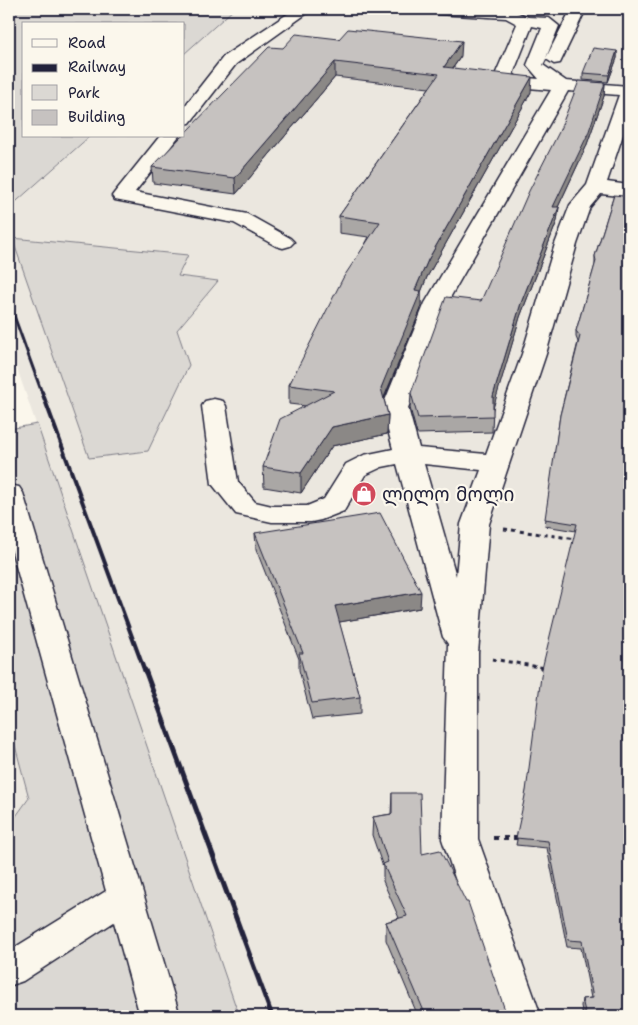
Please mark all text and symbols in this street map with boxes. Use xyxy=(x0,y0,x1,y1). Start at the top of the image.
legend xyxy=(22,22,185,138)
text: Road xyxy=(68,33,106,53)
text: Railway xyxy=(68,57,126,77)
text: Park xyxy=(68,83,100,103)
text: Building xyxy=(68,107,125,127)
shop icon: ლილო მოლი xyxy=(351,481,377,507)
place label: ლილო მოლი xyxy=(382,482,514,507)

